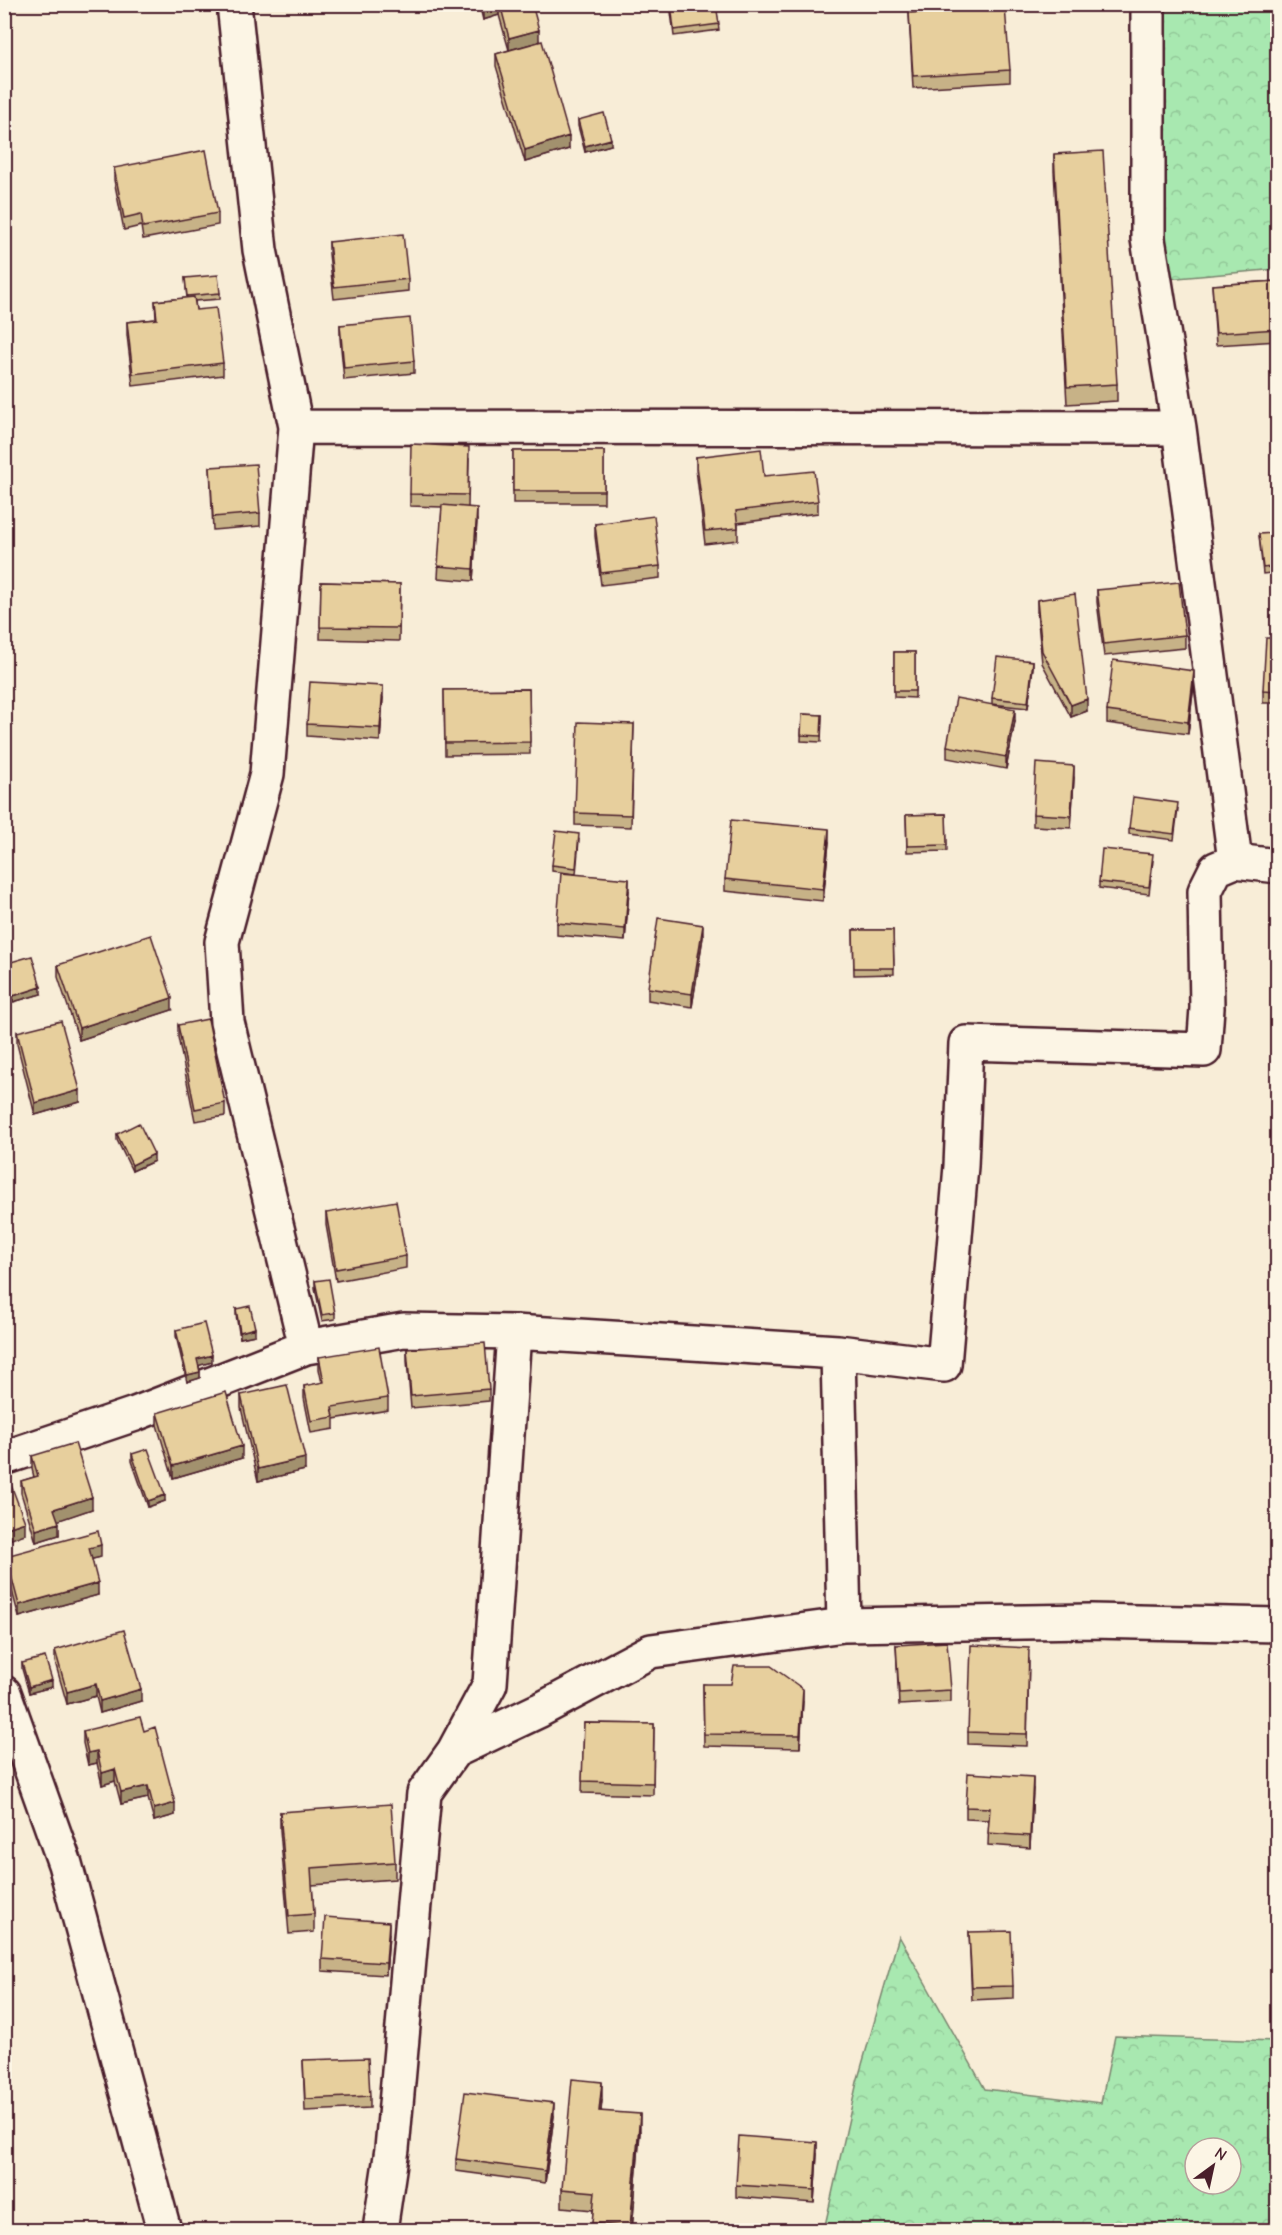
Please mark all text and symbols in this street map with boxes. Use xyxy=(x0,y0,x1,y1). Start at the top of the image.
north arrow xyxy=(1183,2136,1243,2196)
text: N xyxy=(1211,2144,1230,2165)

